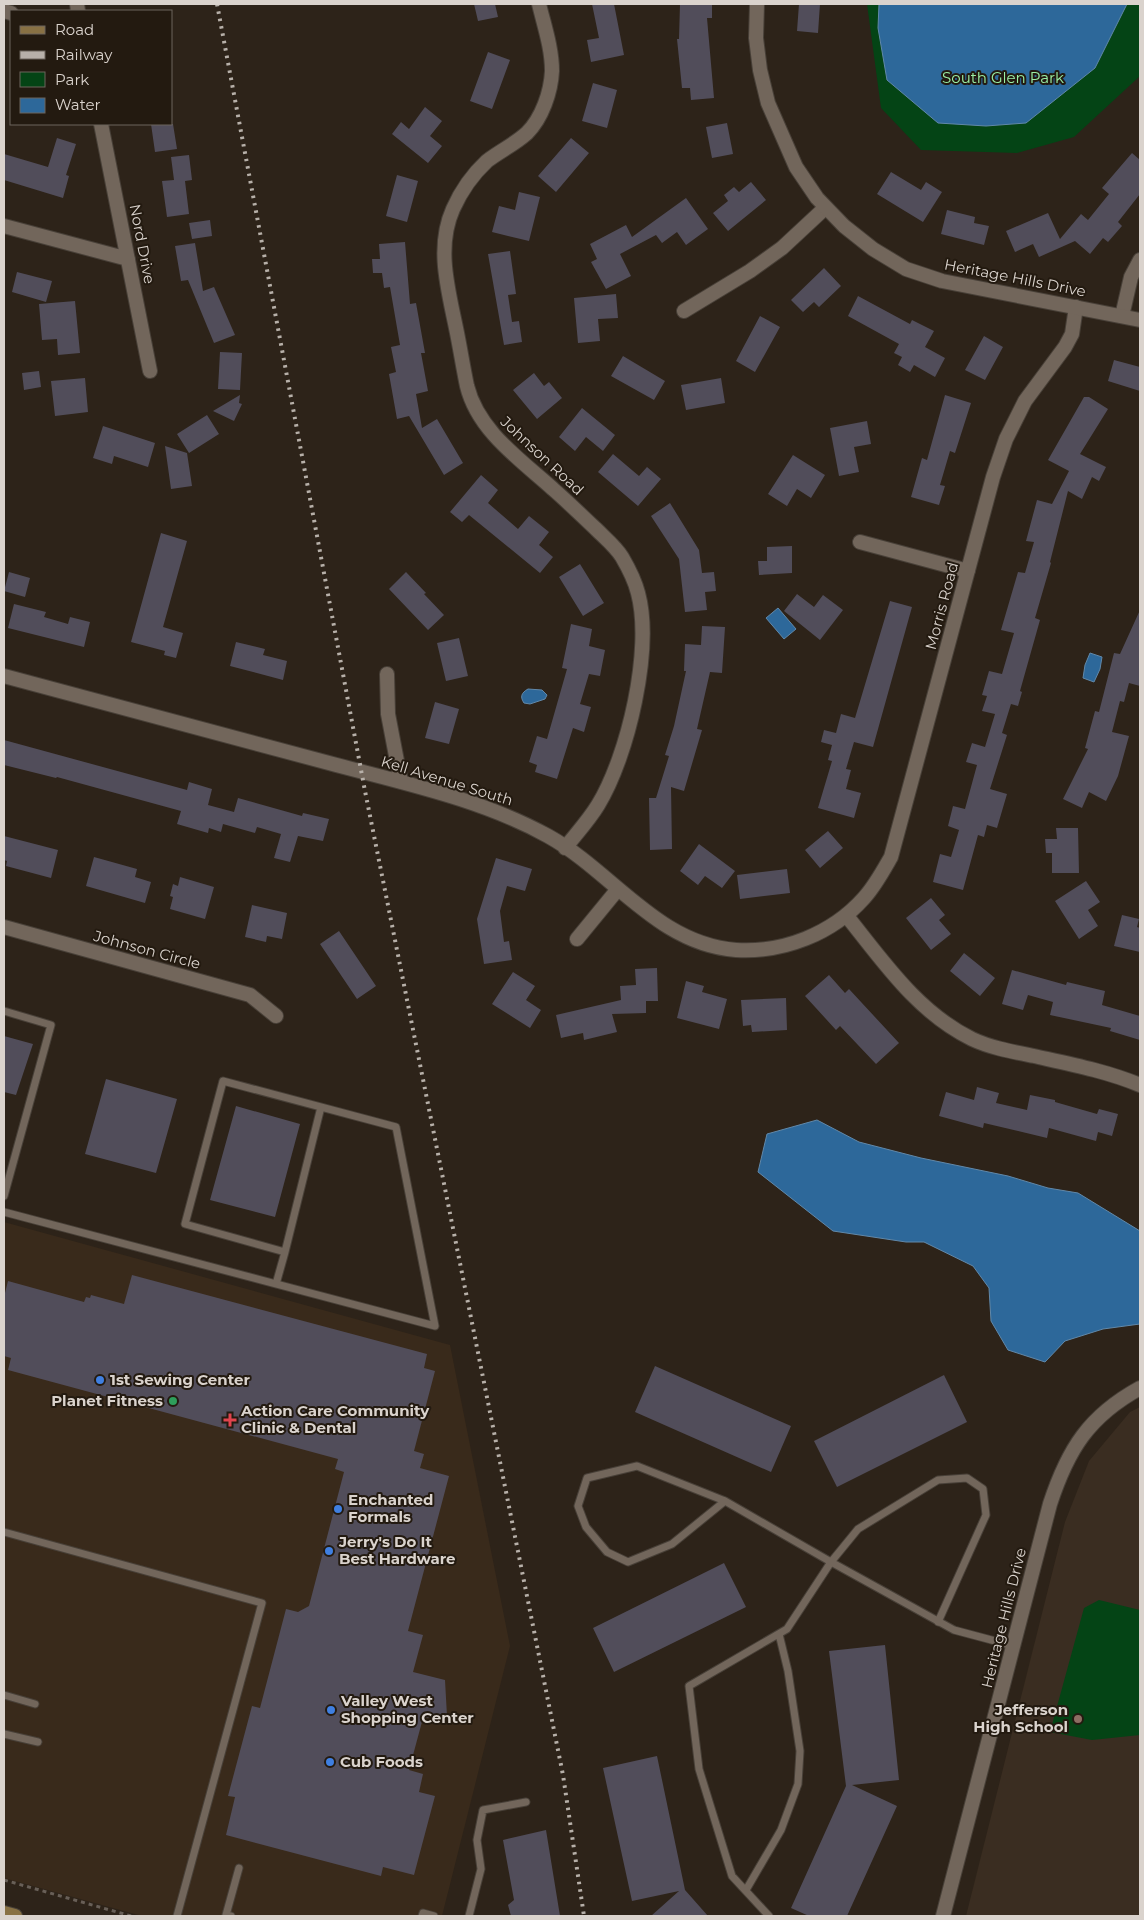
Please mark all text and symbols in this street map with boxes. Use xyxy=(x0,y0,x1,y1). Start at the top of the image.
legend xyxy=(10,10,172,125)
text: Road xyxy=(55,20,94,39)
text: Railway xyxy=(55,45,113,64)
park label: South Glen Park xyxy=(942,68,1064,87)
text: Park xyxy=(55,70,89,89)
text: Water xyxy=(55,95,101,114)
street label: Nord Drive xyxy=(125,202,160,285)
street label: Heritage Hills Drive xyxy=(943,254,1087,301)
street label: Johnson Road xyxy=(496,411,588,499)
street label: Morris Road xyxy=(921,560,962,652)
street label: Kell Avenue South xyxy=(379,751,515,810)
street label: Johnson Circle xyxy=(91,926,203,973)
place label: 1st Sewing Center xyxy=(110,1370,250,1389)
marker: 1st Sewing Center xyxy=(94,1374,106,1386)
place label: Planet Fitness xyxy=(51,1391,163,1410)
marker: Planet Fitness xyxy=(167,1395,179,1407)
place label: Action Care Community Clinic & Dental xyxy=(240,1401,430,1437)
marker: Action Care Community Clinic & Dental xyxy=(223,1413,237,1427)
place label: Enchanted Formals xyxy=(348,1490,433,1526)
marker: Enchanted Formals xyxy=(332,1503,344,1515)
place label: Jerry's Do It Best Hardware xyxy=(338,1532,456,1568)
marker: Jerry's Do It Best Hardware xyxy=(323,1545,335,1557)
street label: Heritage Hills Drive xyxy=(977,1546,1030,1690)
place label: Valley West Shopping Center xyxy=(340,1691,474,1727)
place label: Jefferson High School xyxy=(973,1700,1068,1736)
marker: Valley West Shopping Center xyxy=(325,1704,337,1716)
marker: Jefferson High School xyxy=(1072,1713,1084,1725)
place label: Cub Foods xyxy=(340,1752,423,1771)
marker: Cub Foods xyxy=(324,1756,336,1768)

